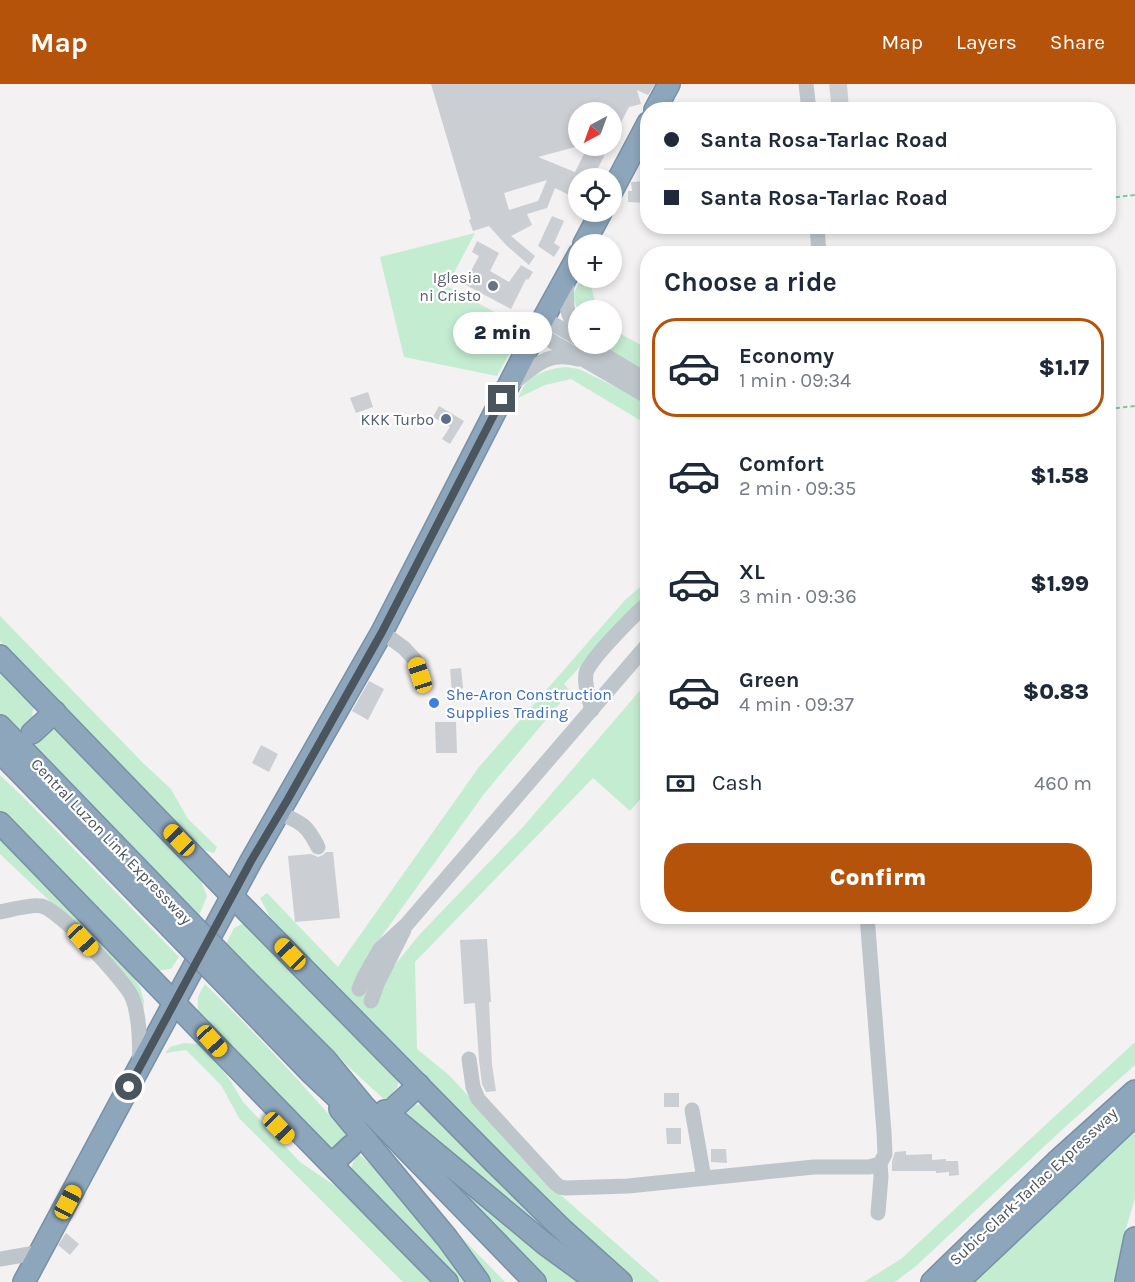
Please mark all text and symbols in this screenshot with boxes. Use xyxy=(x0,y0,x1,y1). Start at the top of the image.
text: Map xyxy=(30,26,88,59)
text: Map xyxy=(881,30,923,54)
text: Layers xyxy=(956,30,1017,54)
text: Share xyxy=(1050,30,1105,54)
north arrow xyxy=(568,102,622,156)
map controls xyxy=(568,102,622,354)
text: Santa Rosa-Tarlac Road xyxy=(700,127,948,153)
button: locate xyxy=(568,168,622,222)
text: Santa Rosa-Tarlac Road xyxy=(700,185,948,211)
button: + xyxy=(568,234,622,288)
text: Choose a ride xyxy=(664,266,837,298)
place label: Iglesia ni Cristo xyxy=(419,268,481,305)
marker: Iglesia ni Cristo xyxy=(486,279,500,293)
button: − xyxy=(568,300,622,354)
callout: 2 min xyxy=(452,312,552,354)
text: 2 min xyxy=(474,321,531,344)
icon: car xyxy=(667,341,721,395)
text: Economy xyxy=(739,343,834,369)
text: $1.17 xyxy=(1038,355,1089,381)
text: 1 min · 09:34 xyxy=(739,369,851,392)
route end xyxy=(488,385,515,412)
place label: KKK Turbo xyxy=(360,410,434,429)
marker: KKK Turbo xyxy=(439,412,453,426)
icon: car xyxy=(667,449,721,503)
text: Comfort xyxy=(739,451,824,477)
text: $1.58 xyxy=(1030,463,1089,489)
text: 2 min · 09:35 xyxy=(739,477,856,500)
icon: car xyxy=(667,557,721,611)
text: XL xyxy=(739,559,765,585)
text: $1.99 xyxy=(1030,571,1089,597)
text: 3 min · 09:36 xyxy=(739,585,857,608)
car xyxy=(406,655,434,695)
icon: car xyxy=(667,665,721,719)
text: Green xyxy=(739,667,800,693)
text: $0.83 xyxy=(1023,679,1089,705)
place label: She-Aron Construction Supplies Trading xyxy=(446,685,612,722)
text: 4 min · 09:37 xyxy=(739,693,854,716)
marker: She-Aron Construction Supplies Trading xyxy=(427,696,441,710)
street label: Central Luzon Link Expressway xyxy=(27,754,196,929)
icon: cash xyxy=(664,767,697,800)
text: Cash xyxy=(712,770,762,796)
text: 460 m xyxy=(1034,772,1092,795)
car xyxy=(160,821,198,859)
button: Confirm xyxy=(664,843,1092,912)
car xyxy=(64,921,102,959)
car xyxy=(271,935,309,973)
car xyxy=(193,1022,231,1060)
route start xyxy=(115,1073,142,1100)
street label: Subic-Clark-Tarlac Expressway xyxy=(945,1103,1122,1269)
car xyxy=(260,1109,298,1147)
car xyxy=(52,1182,84,1222)

